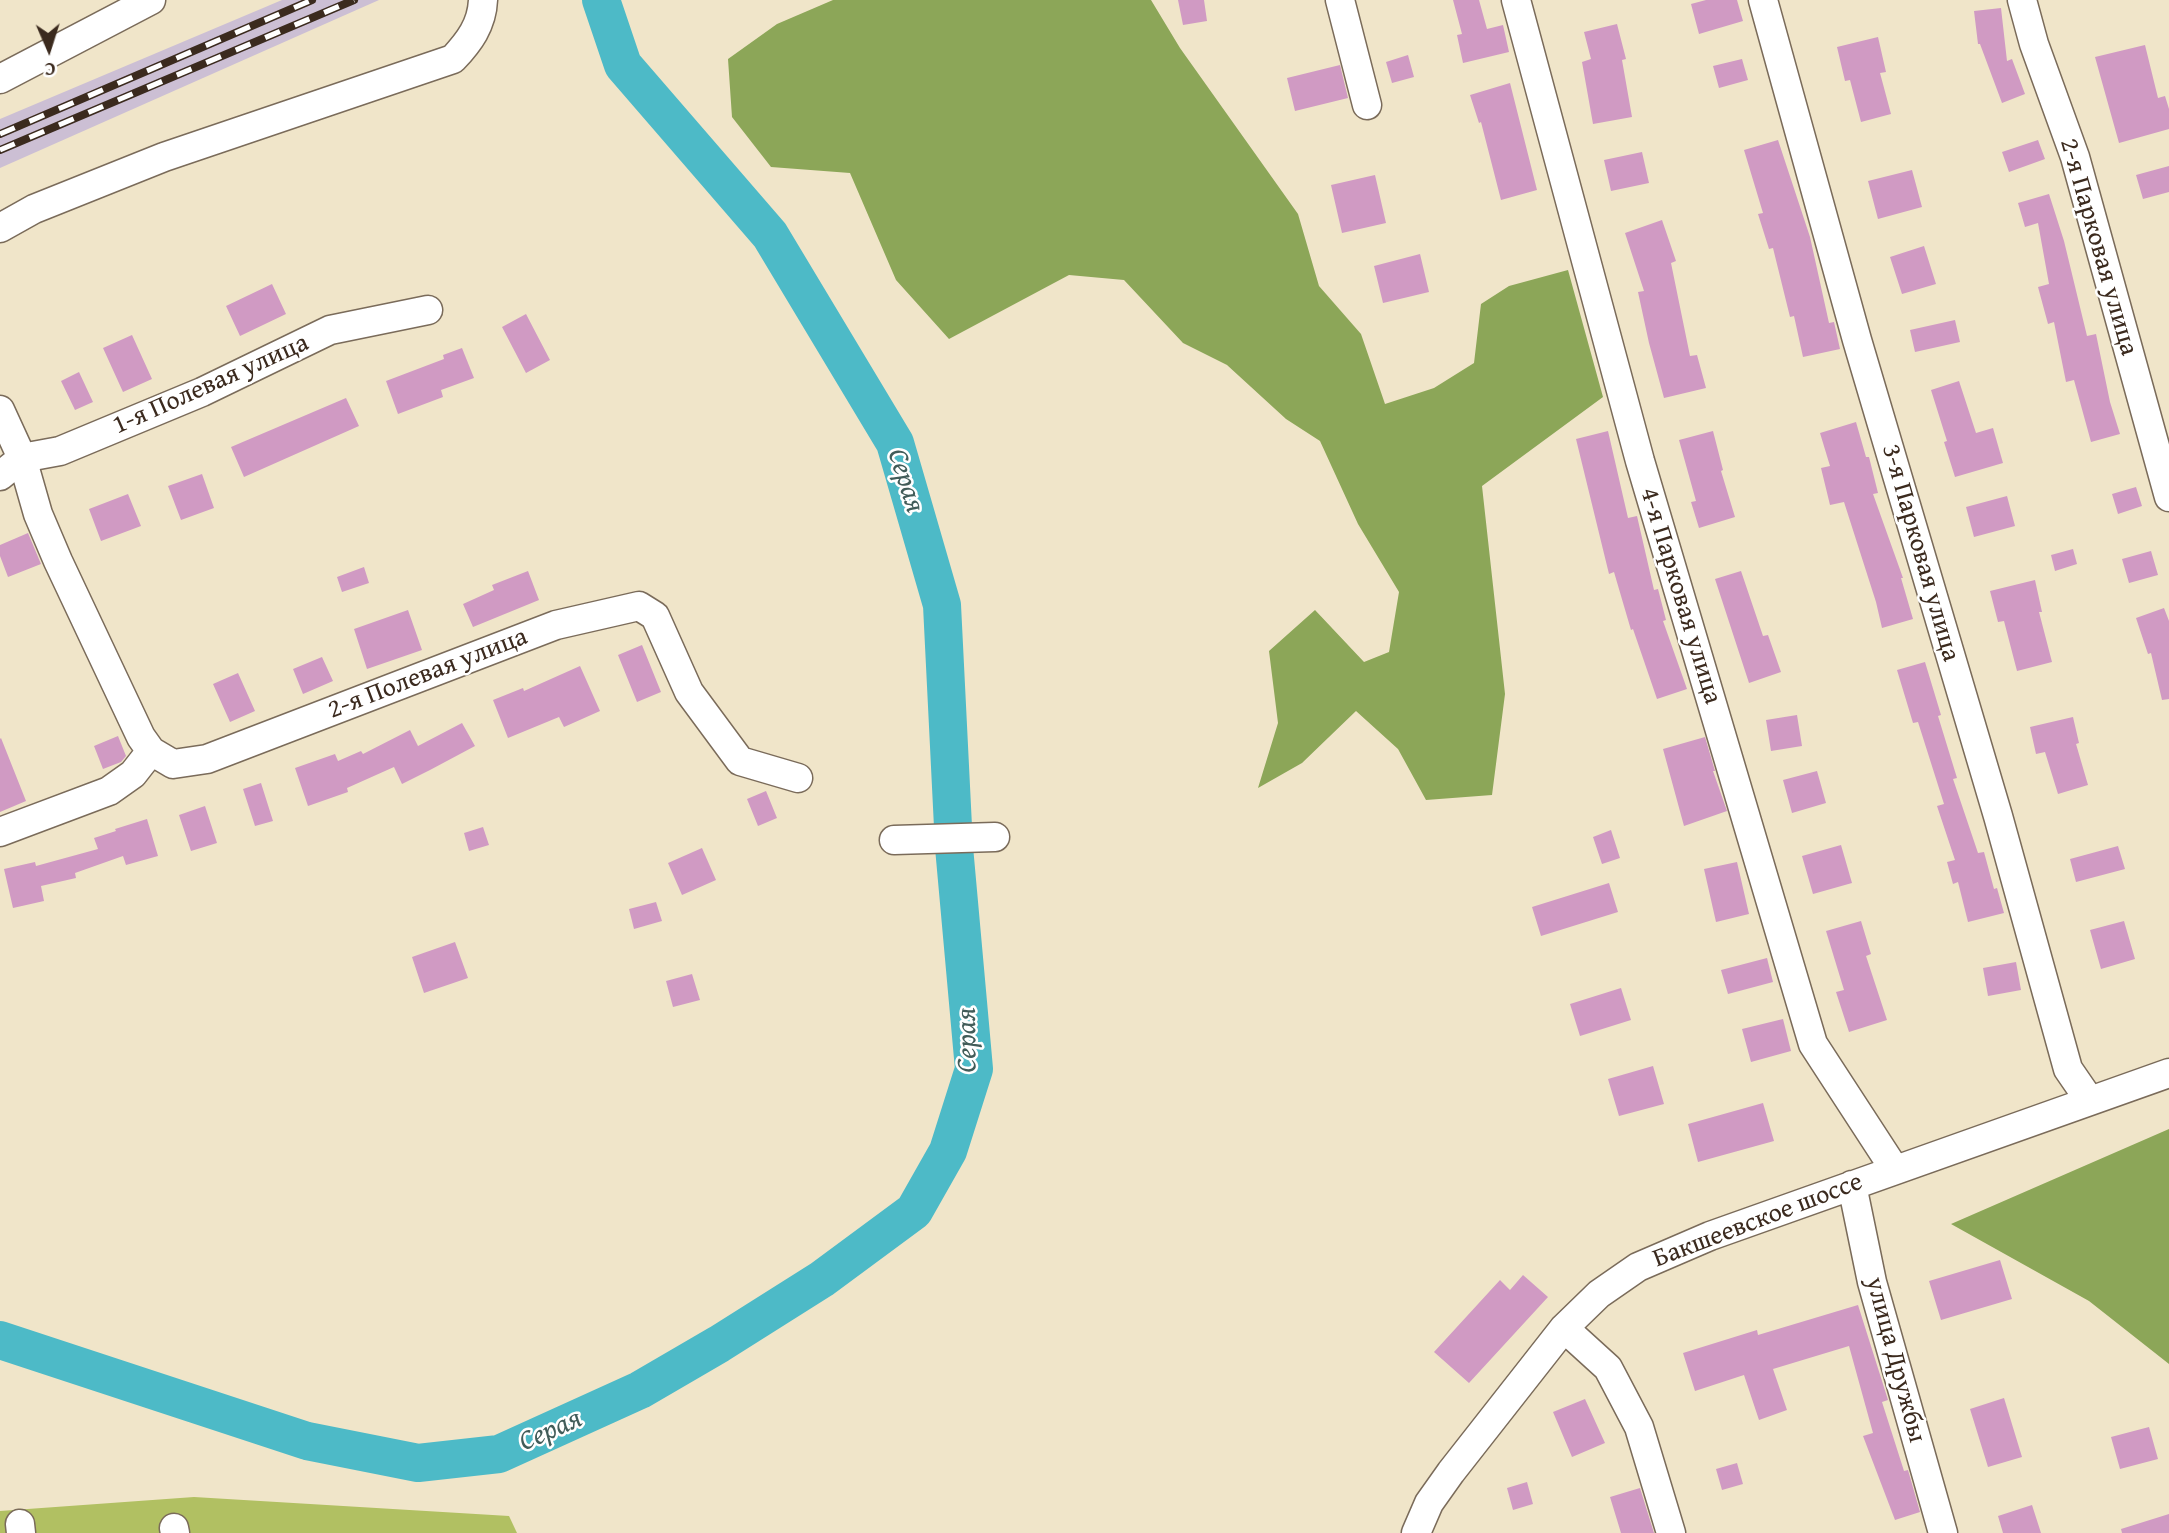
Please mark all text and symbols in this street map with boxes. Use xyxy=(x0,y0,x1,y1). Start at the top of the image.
north arrow xyxy=(14,14,84,84)
text: С xyxy=(44,56,56,84)
street label: 2-я Парковая улица xyxy=(2052,135,2144,359)
street label: 1-я Полевая улица xyxy=(108,328,314,442)
street label: 3-я Парковая улица xyxy=(1874,441,1966,665)
water label: Серая xyxy=(879,445,931,517)
street label: 4-я Парковая улица xyxy=(1632,484,1728,708)
street label: 2-я Полевая улица xyxy=(324,622,532,726)
water label: Серая xyxy=(951,1007,985,1073)
street label: Бакшеевское шоссе xyxy=(1649,1167,1867,1275)
street label: улица Дружбы xyxy=(1858,1274,1932,1446)
water label: Серая xyxy=(514,1402,588,1460)

